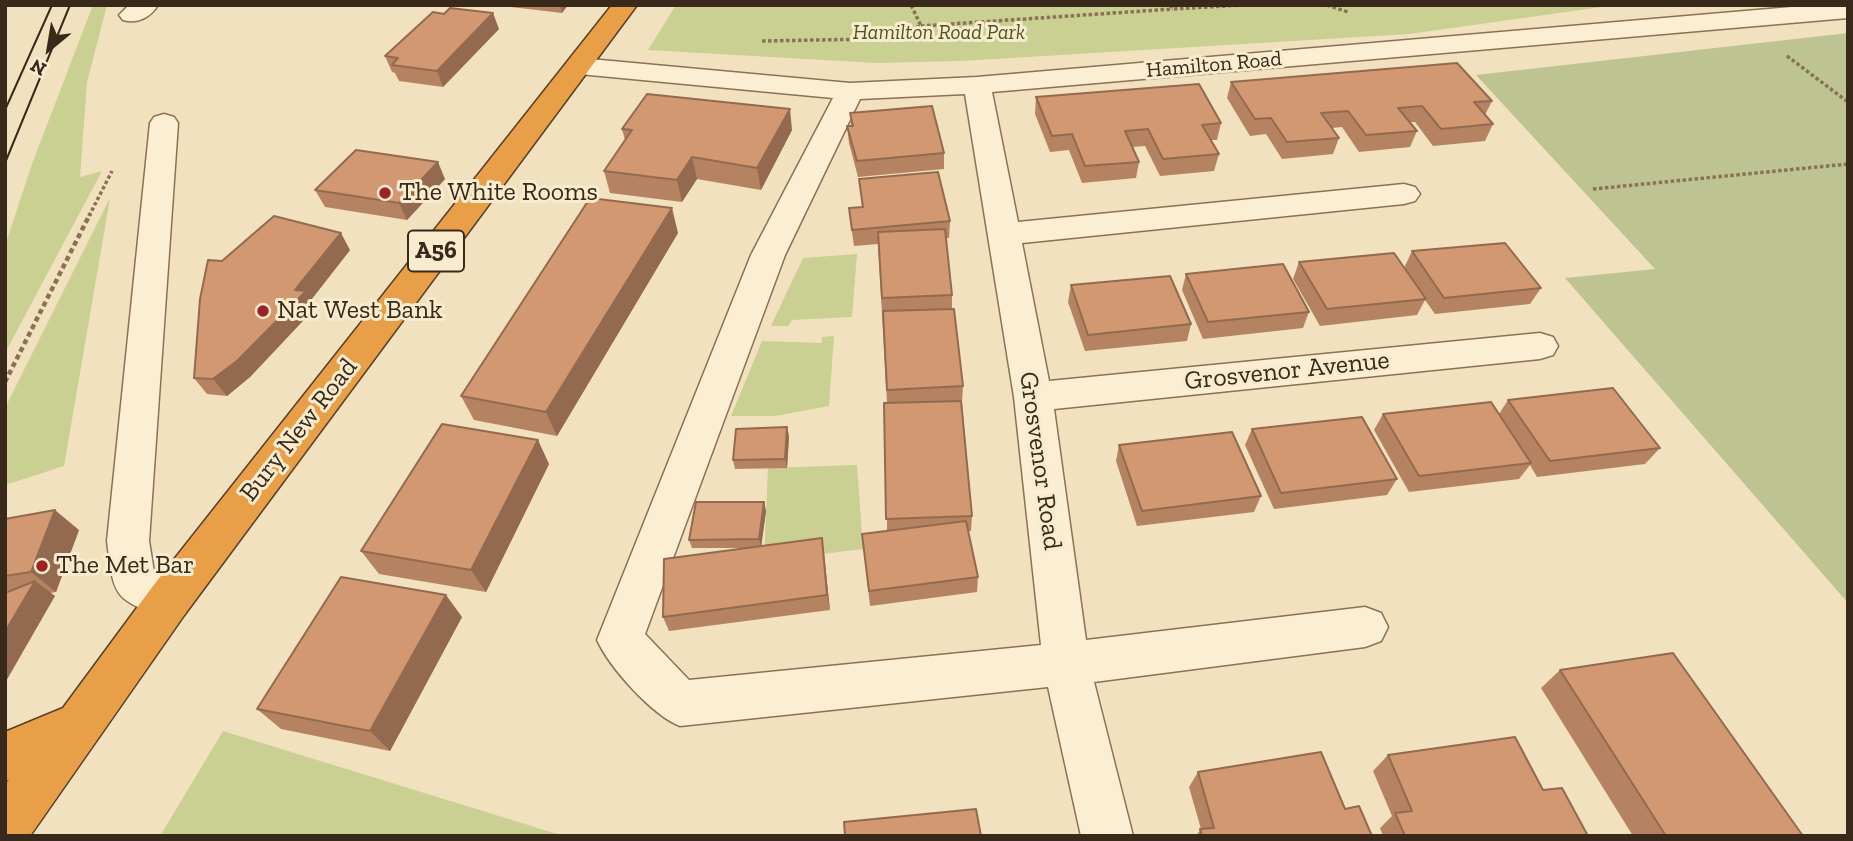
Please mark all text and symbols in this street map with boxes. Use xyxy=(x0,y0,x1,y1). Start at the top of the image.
north arrow xyxy=(14,14,84,84)
park label: Hamilton Road Park xyxy=(853,20,1025,46)
street label: Hamilton Road xyxy=(1145,47,1283,83)
text: N xyxy=(26,54,50,81)
place label: The White Rooms xyxy=(399,177,598,209)
marker: The White Rooms xyxy=(377,185,393,201)
road number: A56 xyxy=(408,230,464,272)
place label: Nat West Bank xyxy=(277,295,443,327)
marker: Nat West Bank xyxy=(255,303,271,319)
street label: Grosvenor Avenue xyxy=(1183,345,1391,397)
street label: Bury New Road xyxy=(234,352,364,508)
street label: Grosvenor Road xyxy=(1012,370,1068,552)
place label: The Met Bar xyxy=(56,550,194,582)
marker: The Met Bar xyxy=(34,558,50,574)

